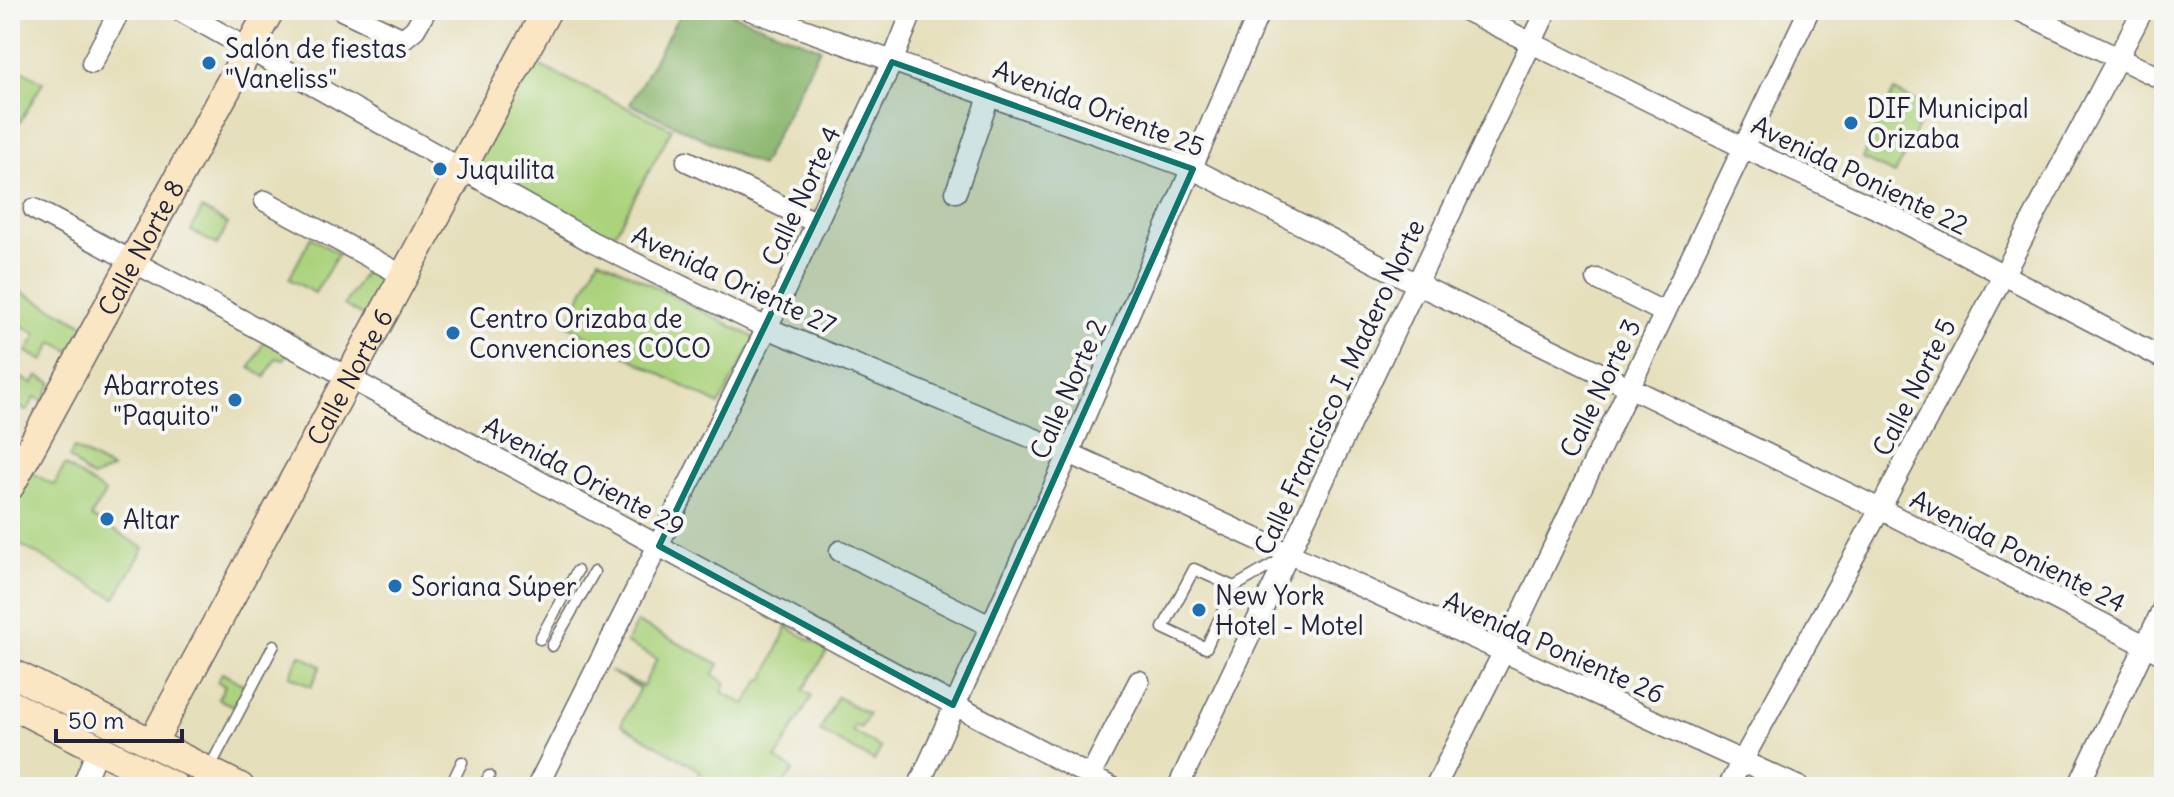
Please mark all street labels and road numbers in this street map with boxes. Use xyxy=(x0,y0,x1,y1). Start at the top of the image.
street label: Avenida Oriente 25 xyxy=(989,53,1209,163)
street label: Avenida Poniente 22 xyxy=(1746,108,1974,242)
street label: Calle Norte 4 xyxy=(754,121,848,271)
street label: Calle Norte 8 xyxy=(90,173,191,321)
street label: Calle Francisco I. Madero Norte xyxy=(1247,214,1431,560)
street label: Avenida Oriente 27 xyxy=(627,218,842,342)
street label: Calle Norte 6 xyxy=(299,303,400,451)
street label: Calle Norte 3 xyxy=(1552,313,1648,463)
street label: Calle Norte 5 xyxy=(1865,313,1963,461)
street label: Calle Norte 2 xyxy=(1023,314,1113,464)
street label: Avenida Oriente 29 xyxy=(478,409,690,543)
street label: Avenida Poniente 24 xyxy=(1905,482,2131,620)
street label: Avenida Poniente 26 xyxy=(1439,584,1669,710)

